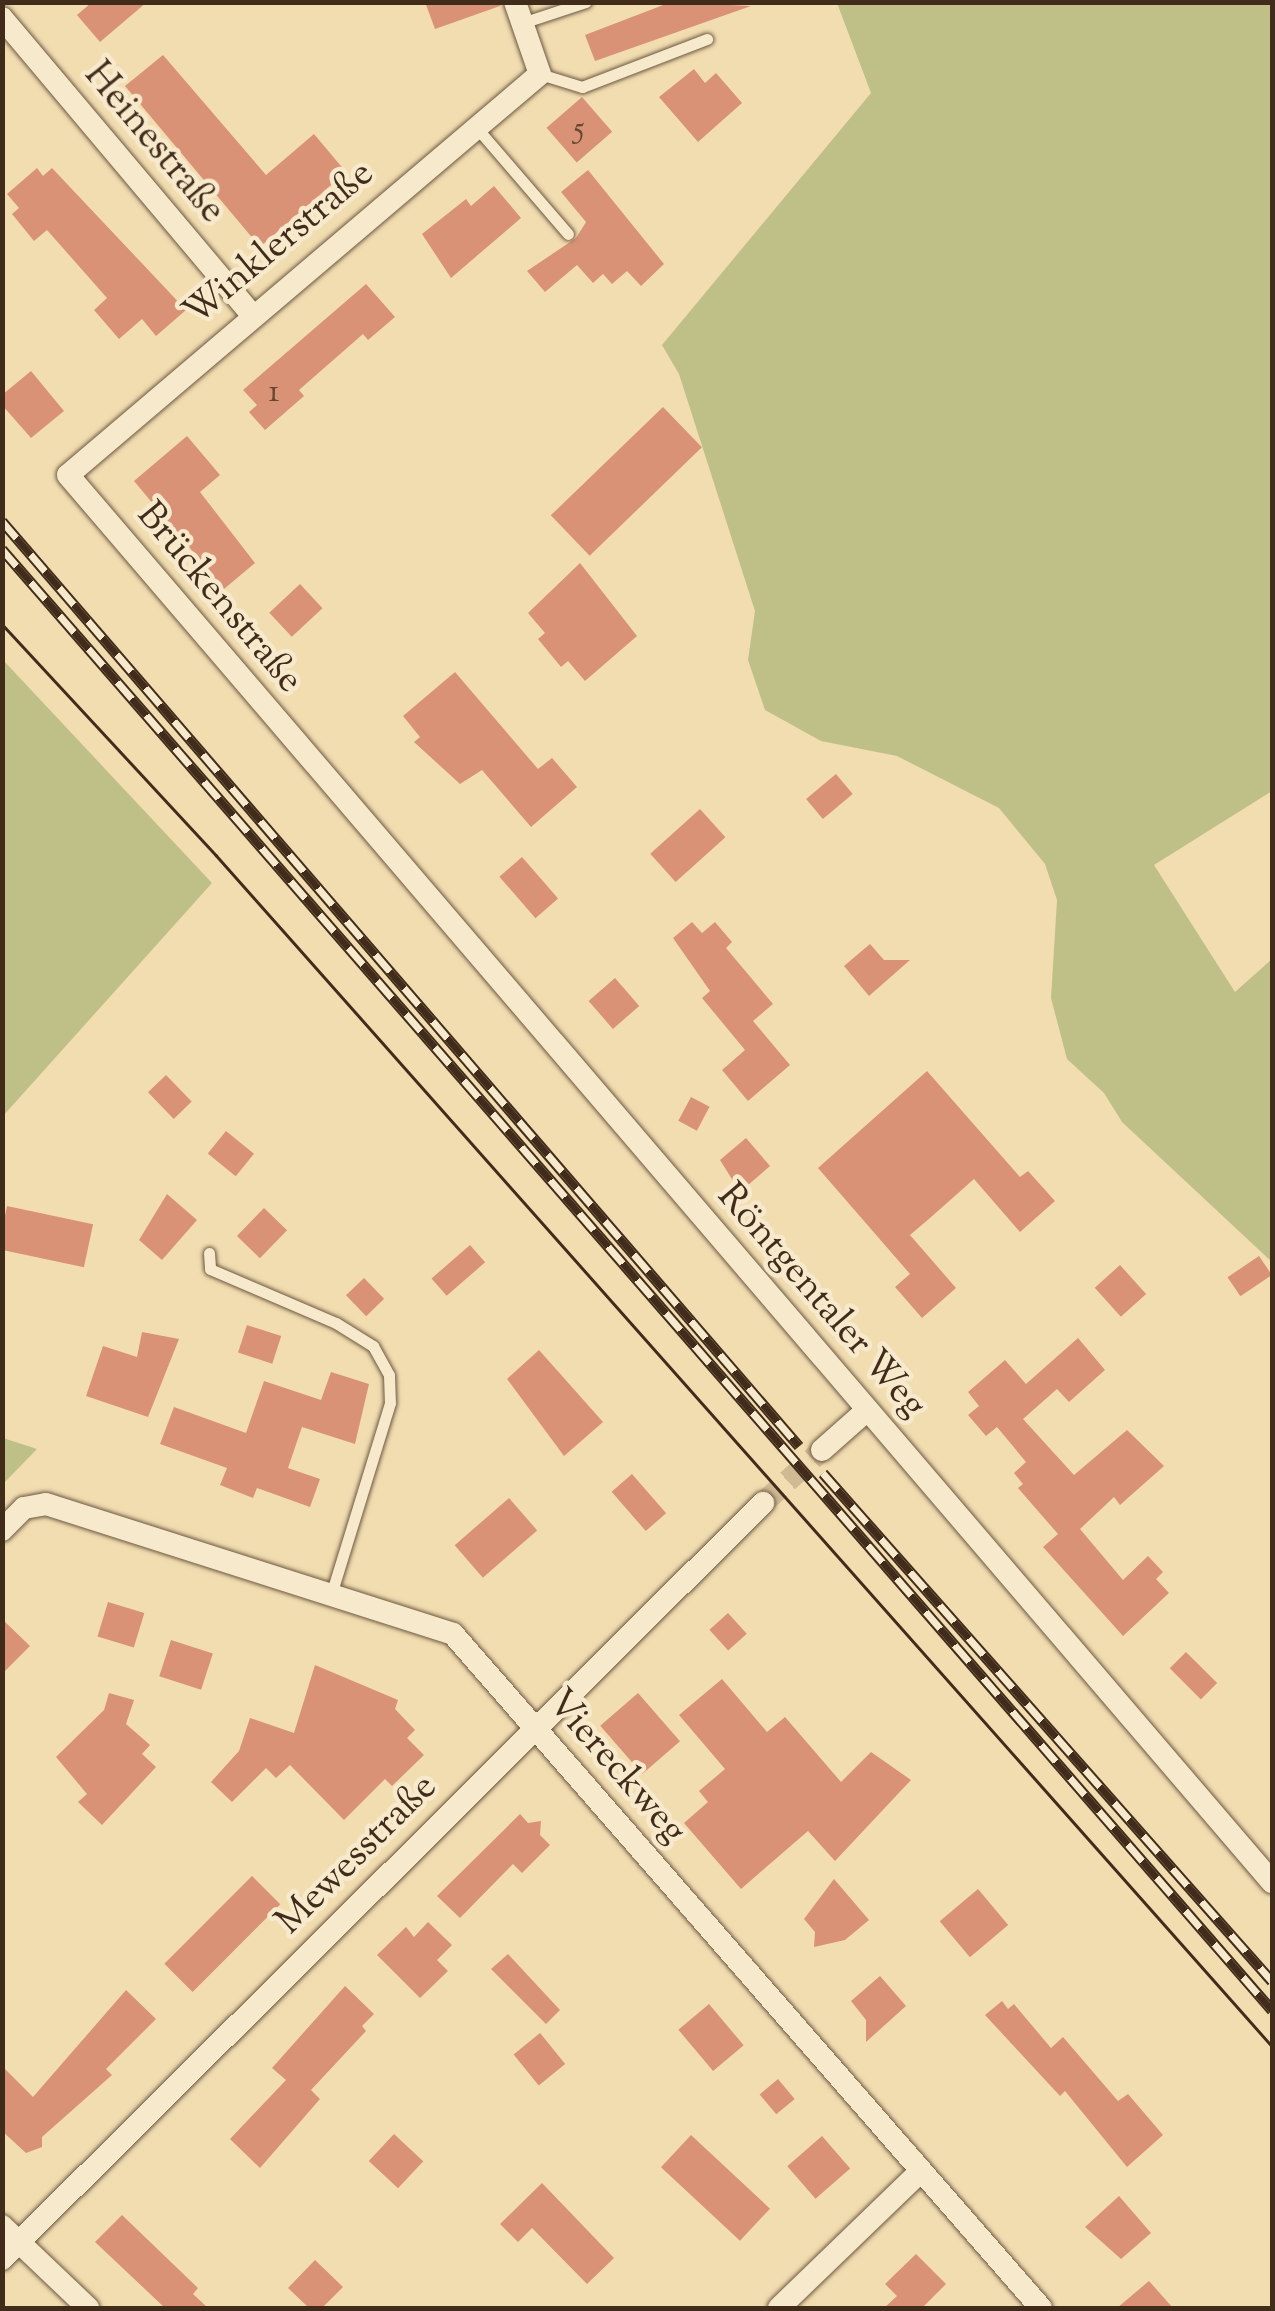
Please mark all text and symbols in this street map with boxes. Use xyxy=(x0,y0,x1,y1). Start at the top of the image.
street label: Heinestraße xyxy=(73,54,233,234)
house number: 5 xyxy=(574,111,584,149)
street label: Winklerstraße xyxy=(176,152,384,338)
house number: 1 xyxy=(269,374,279,412)
street label: Brückenstraße xyxy=(125,494,311,704)
street label: Röntgentaler Weg xyxy=(706,1175,934,1429)
street label: Viereckweg xyxy=(536,1682,694,1854)
street label: Mewesstraße xyxy=(268,1766,448,1946)

